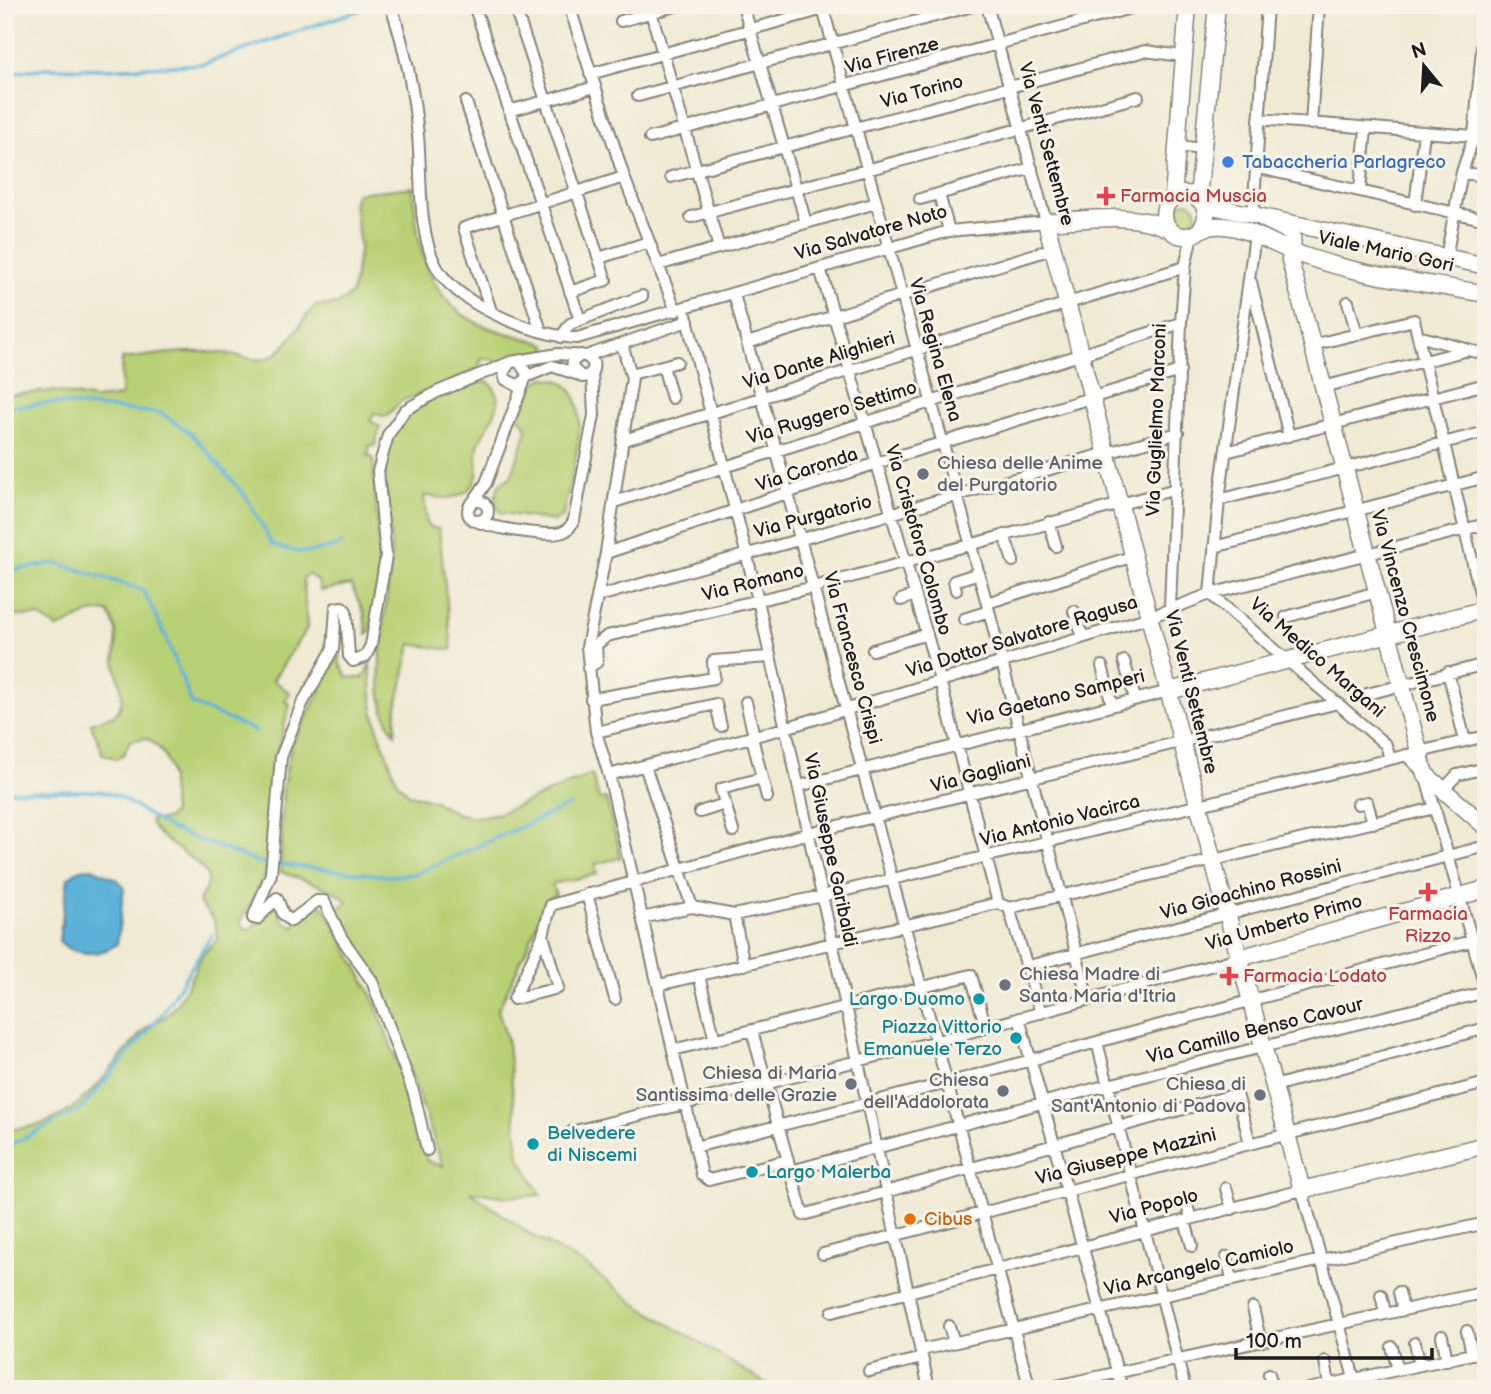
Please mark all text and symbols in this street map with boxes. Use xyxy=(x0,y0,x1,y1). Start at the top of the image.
street label: Via Firenze xyxy=(842,32,942,80)
north arrow xyxy=(1390,32,1460,102)
text: N xyxy=(1409,38,1430,64)
street label: Via Venti Settembre xyxy=(1013,60,1079,228)
street label: Via Torino xyxy=(878,70,966,114)
place label: Tabaccheria Parlagreco xyxy=(1242,151,1446,174)
marker: Tabaccheria Parlagreco xyxy=(1220,154,1236,170)
place label: Farmacia Muscia xyxy=(1120,185,1267,208)
marker: Farmacia Muscia xyxy=(1098,188,1114,204)
street label: Via Salvatore Noto xyxy=(792,200,950,266)
street label: Viale Mario Gori xyxy=(1316,226,1456,278)
street label: Via Regina Elena xyxy=(904,276,966,424)
street label: Via Guglielmo Marconi xyxy=(1142,323,1172,517)
street label: Via Dante Alighieri xyxy=(740,327,898,395)
street label: Via Ruggero Settimo xyxy=(744,376,920,450)
street label: Via Cristoforo Colombo xyxy=(880,442,956,638)
street label: Via Caronda xyxy=(753,443,861,497)
place label: Chiesa delle Anime del Purgatorio xyxy=(937,452,1103,497)
marker: Chiesa delle Anime del Purgatorio xyxy=(915,466,931,482)
street label: Via Purgatorio xyxy=(752,490,874,544)
street label: Via Vincenzo Crescimone xyxy=(1366,507,1444,725)
street label: Via Romano xyxy=(700,559,806,607)
street label: Via Francesco Crispi xyxy=(818,569,886,747)
street label: Via Dottor Salvatore Ragusa xyxy=(904,591,1140,683)
street label: Via Medico Margani xyxy=(1245,593,1389,723)
street label: Via Venti Settembre xyxy=(1159,608,1223,776)
street label: Via Gaetano Samperi xyxy=(965,665,1147,731)
street label: Via Gagliani xyxy=(928,750,1034,798)
street label: Via Giuseppe Garibaldi xyxy=(798,751,862,949)
street label: Via Antonio Vacirca xyxy=(978,790,1142,852)
street label: Via Gioachino Rossini xyxy=(1158,855,1344,925)
marker: Farmacia Rizzo xyxy=(1420,884,1436,900)
street label: Via Umberto Primo xyxy=(1203,890,1365,956)
place label: Farmacia Rizzo xyxy=(1388,903,1468,948)
place label: Chiesa Madre di Santa Maria d'Itria xyxy=(1019,963,1176,1008)
place label: Farmacia Lodato xyxy=(1243,965,1387,988)
marker: Farmacia Lodato xyxy=(1221,968,1237,984)
marker: Chiesa Madre di Santa Maria d'Itria xyxy=(997,977,1013,993)
place label: Largo Duomo xyxy=(849,988,965,1011)
marker: Largo Duomo xyxy=(971,991,987,1007)
street label: Via Camillo Benso Cavour xyxy=(1144,993,1367,1069)
place label: Piazza Vittorio Emanuele Terzo xyxy=(863,1016,1002,1061)
marker: Piazza Vittorio Emanuele Terzo xyxy=(1008,1030,1024,1046)
place label: Chiesa di Maria Santissima delle Grazie xyxy=(636,1062,837,1107)
place label: Chiesa dell'Addolorata xyxy=(863,1069,989,1114)
place label: Chiesa di Sant'Antonio di Padova xyxy=(1051,1073,1246,1118)
marker: Chiesa di Maria Santissima delle Grazie xyxy=(843,1076,859,1092)
marker: Chiesa dell'Addolorata xyxy=(995,1083,1011,1099)
marker: Chiesa di Sant'Antonio di Padova xyxy=(1252,1087,1268,1103)
place label: Belvedere di Niscemi xyxy=(547,1122,637,1167)
street label: Via Giuseppe Mazzini xyxy=(1033,1123,1219,1191)
marker: Belvedere di Niscemi xyxy=(525,1136,541,1152)
place label: Largo Malerba xyxy=(766,1161,891,1184)
marker: Largo Malerba xyxy=(744,1164,760,1180)
street label: Via Popolo xyxy=(1107,1184,1201,1230)
place label: Cibus xyxy=(924,1208,972,1231)
marker: Cibus xyxy=(902,1211,918,1227)
street label: Via Arcangelo Camiolo xyxy=(1102,1235,1296,1301)
scale bar xyxy=(1236,1317,1432,1361)
text: 100 m xyxy=(1246,1329,1302,1354)

